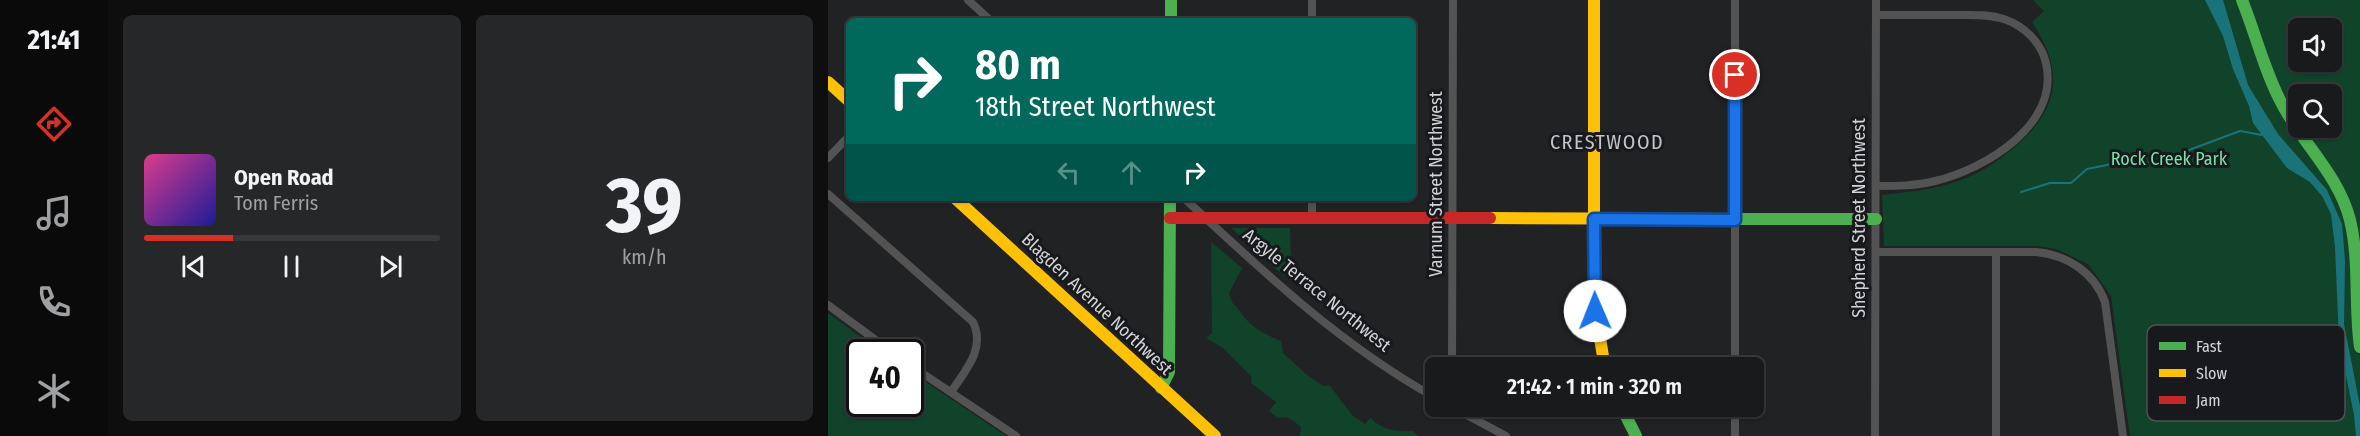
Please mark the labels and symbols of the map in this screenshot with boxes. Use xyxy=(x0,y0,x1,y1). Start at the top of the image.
pin xyxy=(1709,49,1760,100)
street label: Varnum Street Northwest xyxy=(1425,91,1447,277)
street label: Shepherd Street Northwest xyxy=(1848,118,1870,318)
district label: CRESTWOOD xyxy=(1550,130,1664,154)
park label: Rock Creek Park xyxy=(2111,148,2228,170)
street label: Argyle Terrace Northwest xyxy=(1239,224,1395,356)
street label: Blagden Avenue Northwest xyxy=(1017,228,1177,380)
position arrow xyxy=(1563,279,1627,343)
legend xyxy=(2147,325,2345,421)
text: Fast xyxy=(2196,337,2223,356)
speed limit sign: 40 xyxy=(846,339,924,417)
text: Slow xyxy=(2196,364,2227,383)
text: Jam xyxy=(2196,391,2221,410)

